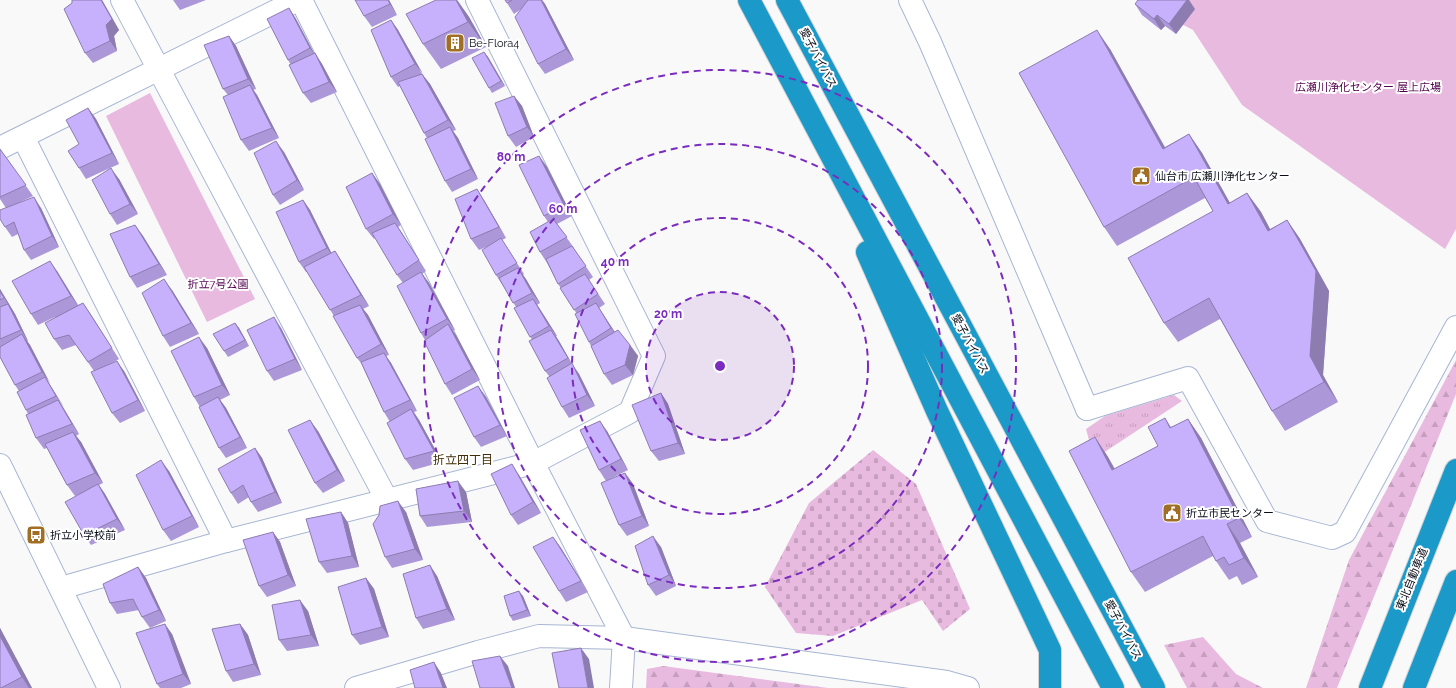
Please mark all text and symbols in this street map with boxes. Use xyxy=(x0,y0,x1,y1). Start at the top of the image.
street label: 愛子バイパス xyxy=(797,26,839,90)
building icon: Be-Flora4 xyxy=(444,32,466,54)
place label: Be-Flora4 xyxy=(469,37,519,50)
park label: 広瀬川浄化センター 屋上広場 xyxy=(1295,81,1441,94)
text: 80 m xyxy=(497,150,525,164)
public building icon: 仙台市 広瀬川浄化センター xyxy=(1130,165,1152,187)
place label: 仙台市 広瀬川浄化センター xyxy=(1155,170,1290,183)
text: 60 m xyxy=(549,202,577,216)
text: 40 m xyxy=(601,255,629,269)
park label: 折立7号公園 xyxy=(188,278,248,291)
text: 20 m xyxy=(654,307,682,321)
street label: 愛子バイパス xyxy=(949,312,991,376)
centre of rings xyxy=(713,359,727,373)
district label: 折立四丁目 xyxy=(433,453,493,467)
public building icon: 折立市民センター xyxy=(1161,502,1183,524)
place label: 折立市民センター xyxy=(1186,507,1274,520)
bus stop icon: 折立小学校前 xyxy=(25,524,47,546)
place label: 折立小学校前 xyxy=(50,529,116,542)
street label: 東北自動車道 xyxy=(1394,546,1430,612)
street label: 愛子バイパス xyxy=(1102,598,1144,662)

